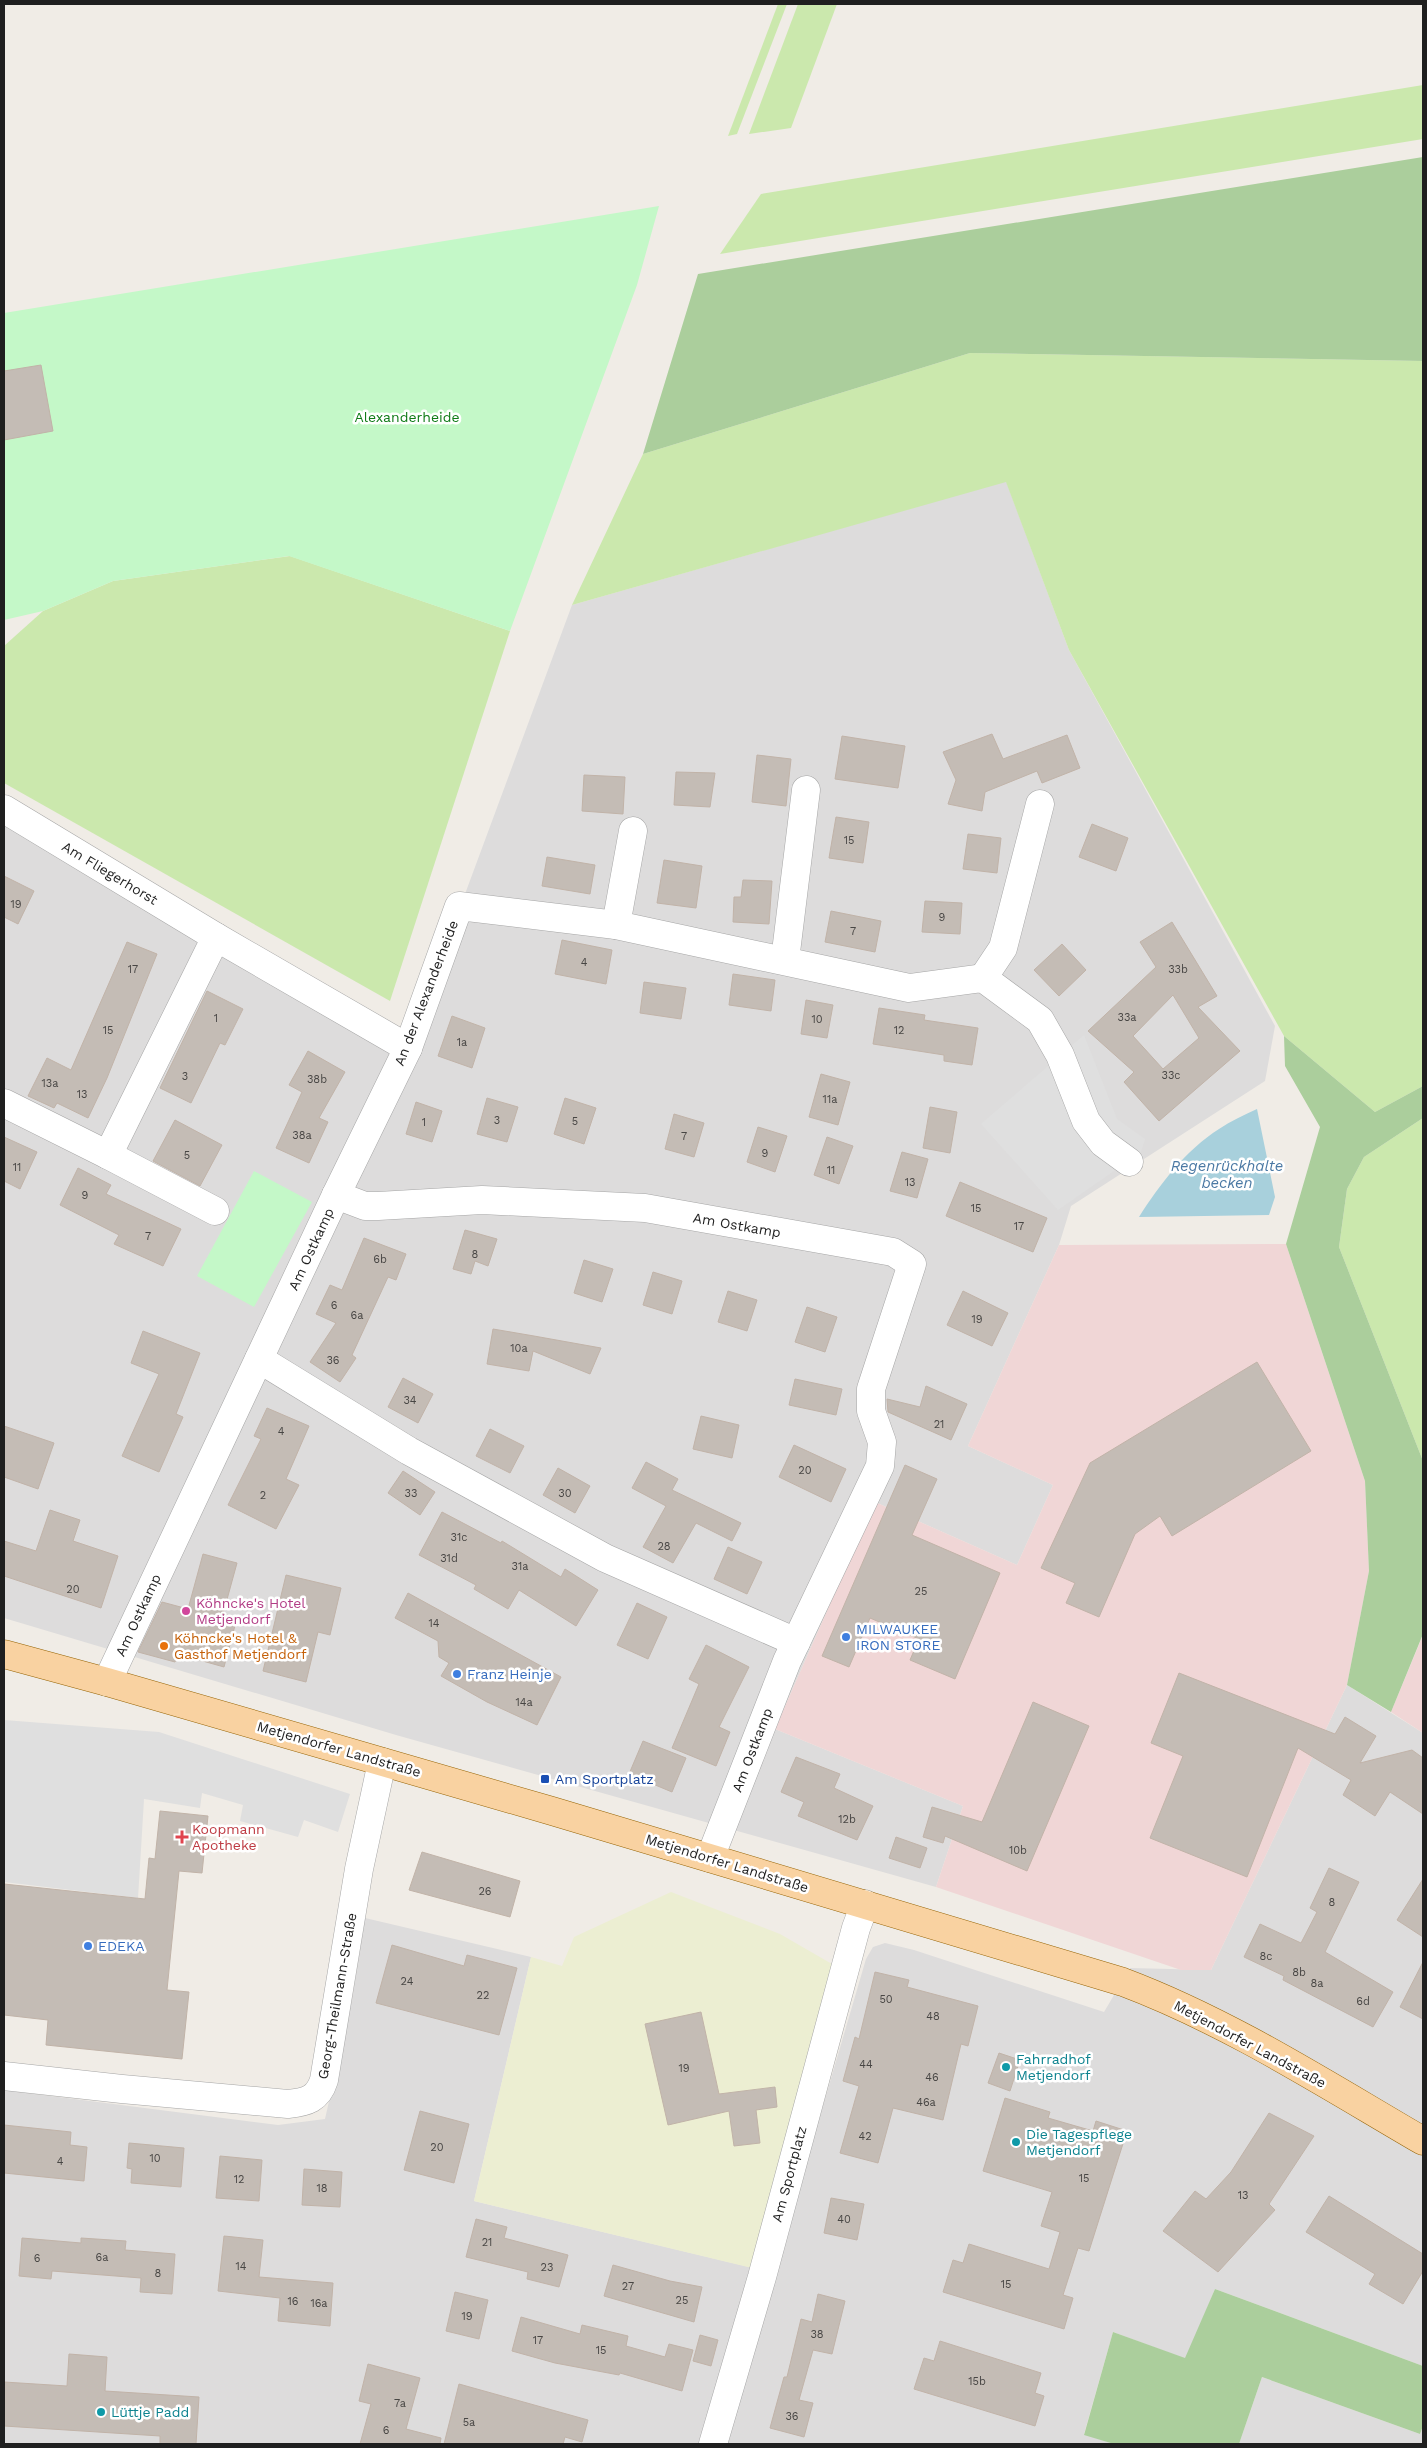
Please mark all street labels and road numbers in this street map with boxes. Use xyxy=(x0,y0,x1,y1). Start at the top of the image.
street label: Am Fliegerhorst xyxy=(59,838,161,908)
street label: An der Alexanderheide xyxy=(391,918,461,1068)
street label: Am Ostkamp xyxy=(285,1205,337,1293)
street label: Am Ostkamp xyxy=(692,1209,782,1241)
street label: Am Ostkamp xyxy=(112,1571,164,1659)
street label: Am Ostkamp xyxy=(729,1706,775,1794)
street label: Metjendorfer Landstraße xyxy=(255,1718,423,1780)
street label: Metjendorfer Landstraße xyxy=(644,1831,810,1895)
street label: Georg-Theilmann-Straße xyxy=(314,1912,360,2080)
street label: Metjendorfer Landstraße xyxy=(1171,1997,1329,2091)
street label: Am Sportplatz xyxy=(769,2124,809,2224)

